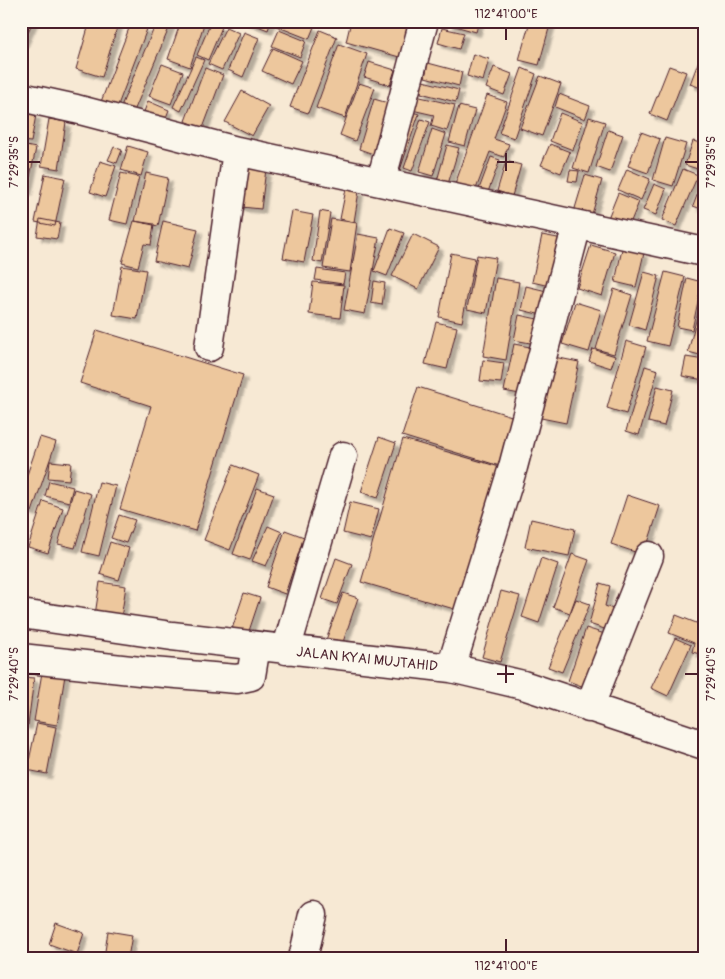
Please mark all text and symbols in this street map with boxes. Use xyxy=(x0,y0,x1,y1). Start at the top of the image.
text: 112°41'00"E xyxy=(475,7,537,22)
text: 7°29'35"S xyxy=(7,136,22,188)
text: 7°29'35"S xyxy=(704,136,719,188)
street label: JALAN KYAI MUJTAHID xyxy=(295,643,439,675)
text: 7°29'40"S xyxy=(7,647,22,701)
text: 7°29'40"S xyxy=(704,647,719,701)
text: 112°41'00"E xyxy=(475,959,537,974)

